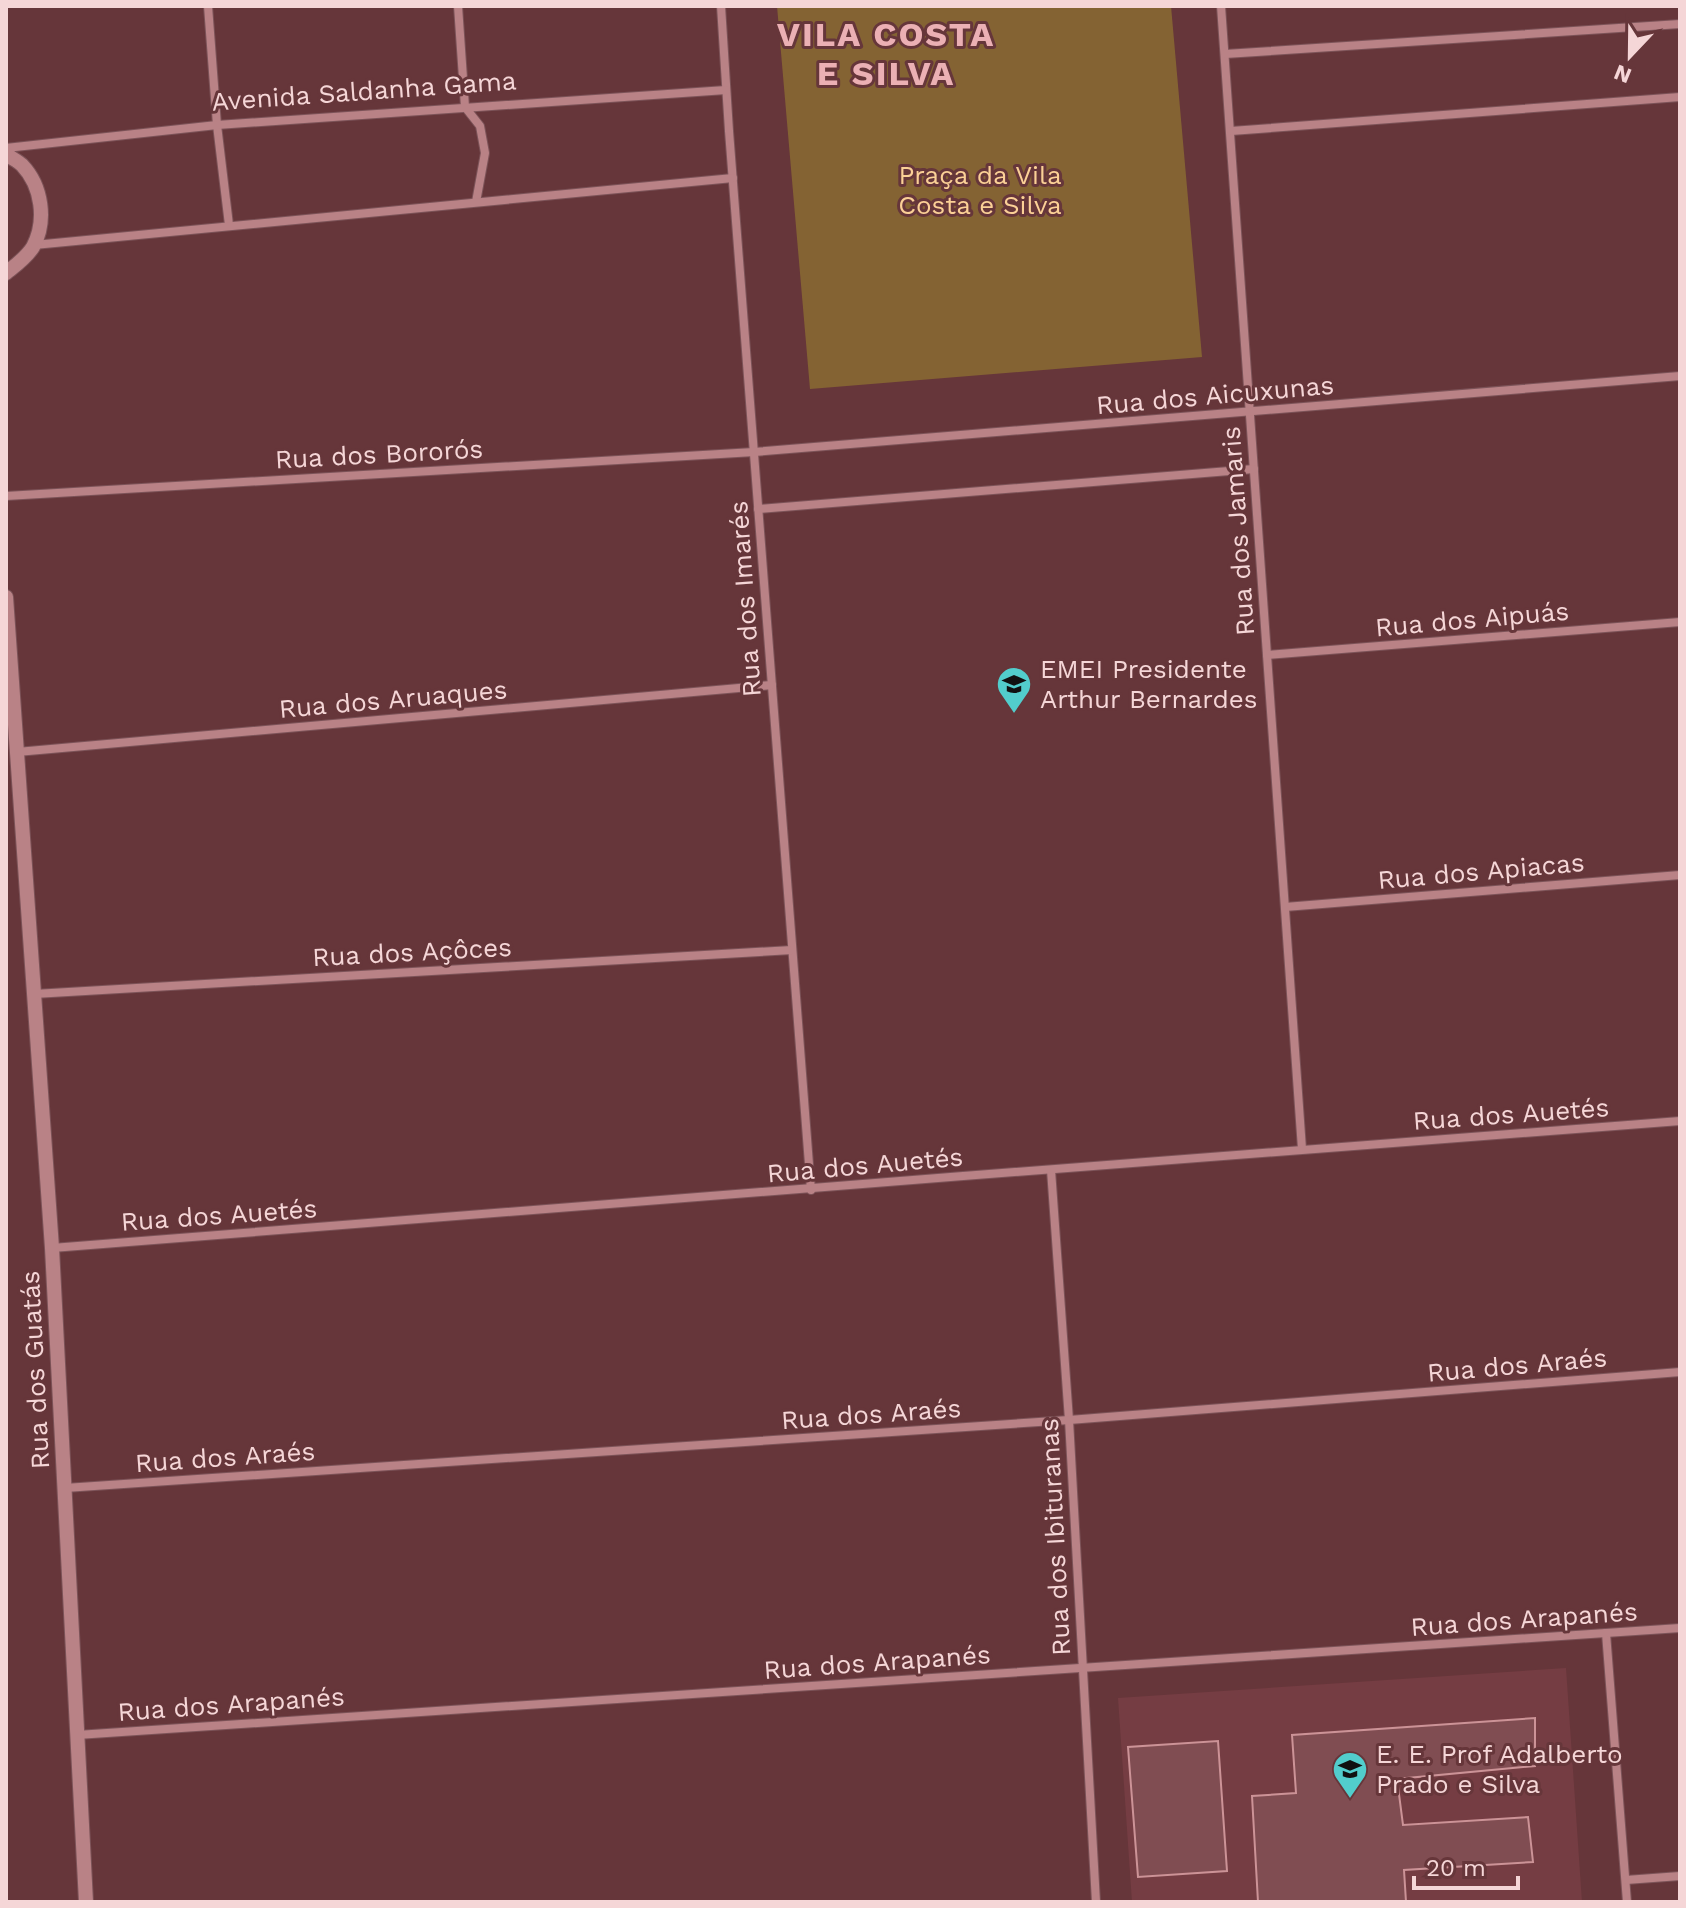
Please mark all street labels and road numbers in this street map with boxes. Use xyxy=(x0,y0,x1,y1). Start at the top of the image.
street label: Avenida Saldanha Gama xyxy=(211,65,518,117)
street label: Rua dos Aicuxunas xyxy=(1095,370,1335,420)
street label: Rua dos Jamaris xyxy=(1216,425,1260,637)
street label: Rua dos Bororós xyxy=(274,434,484,474)
street label: Rua dos Imarés xyxy=(723,500,767,698)
street label: Rua dos Aipuás xyxy=(1374,596,1570,642)
street label: Rua dos Aruaques xyxy=(278,674,508,724)
street label: Rua dos Apiacas xyxy=(1376,847,1586,895)
street label: Rua dos Açôces xyxy=(311,932,513,972)
street label: Rua dos Auetés xyxy=(1412,1092,1610,1136)
street label: Rua dos Auetés xyxy=(766,1141,964,1189)
street label: Rua dos Auetés xyxy=(120,1193,318,1237)
street label: Rua dos Guatás xyxy=(15,1270,55,1470)
street label: Rua dos Araés xyxy=(1426,1342,1608,1388)
street label: Rua dos Araés xyxy=(780,1393,962,1435)
street label: Rua dos Ibituranas xyxy=(1034,1418,1076,1656)
street label: Rua dos Araés xyxy=(134,1436,316,1478)
street label: Rua dos Arapanés xyxy=(1410,1596,1638,1642)
street label: Rua dos Arapanés xyxy=(763,1639,991,1685)
street label: Rua dos Arapanés xyxy=(117,1681,345,1727)

